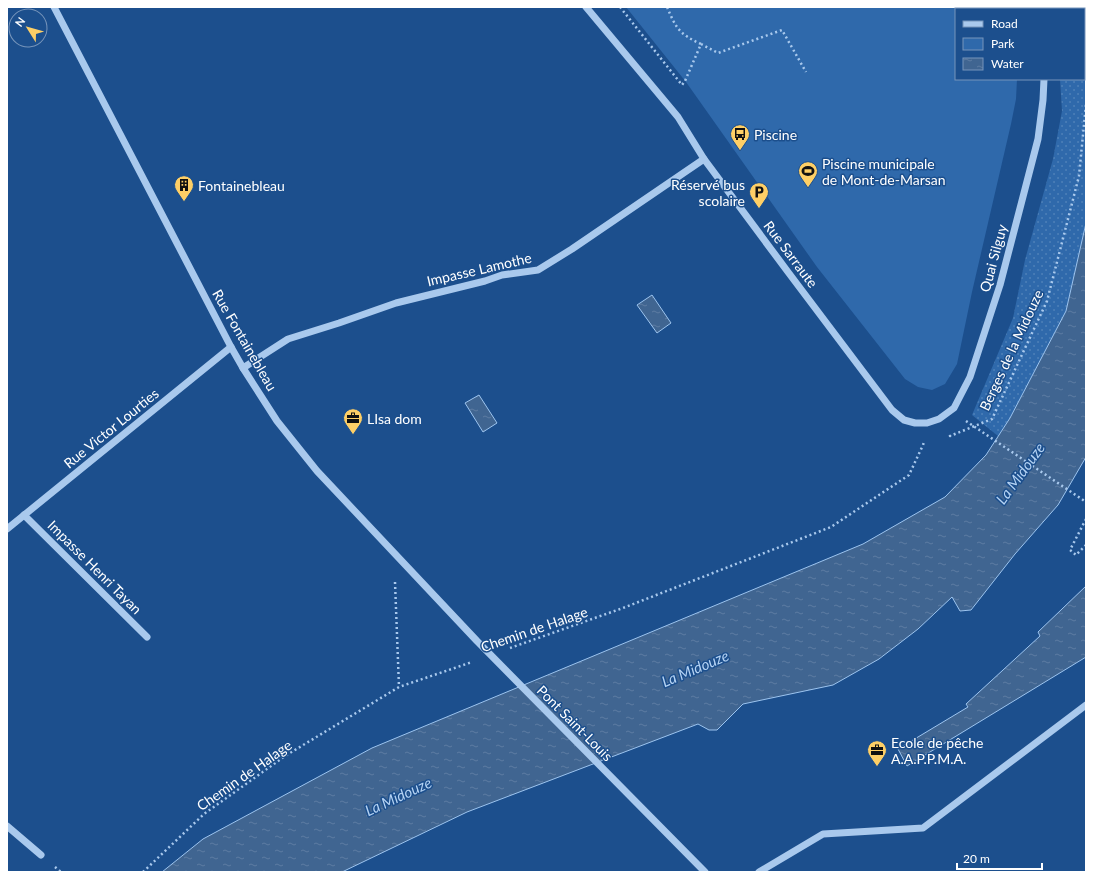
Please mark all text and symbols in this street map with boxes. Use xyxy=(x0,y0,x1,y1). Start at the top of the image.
north arrow xyxy=(8,8,48,48)
legend xyxy=(955,8,1085,80)
text: N xyxy=(12,14,27,29)
text: Road xyxy=(991,16,1018,31)
text: Park xyxy=(991,36,1015,51)
text: Water xyxy=(991,56,1024,71)
bus stop icon: Piscine xyxy=(729,123,751,151)
place label: Piscine xyxy=(754,126,797,143)
place label: Piscine municipale de Mont-de-Marsan xyxy=(822,155,946,188)
sports icon: Piscine municipale de Mont-de-Marsan xyxy=(797,160,819,188)
building icon: Fontainebleau xyxy=(173,174,195,202)
place label: Réservé bus scolaire xyxy=(671,176,745,209)
place label: Fontainebleau xyxy=(198,177,285,194)
parking icon: Réservé bus scolaire xyxy=(748,181,770,209)
street label: Rue Sarraute xyxy=(760,217,822,291)
street label: Quai Silguy xyxy=(976,222,1010,294)
street label: Impasse Lamothe xyxy=(425,249,533,289)
street label: Rue Fontainebleau xyxy=(209,286,281,394)
street label: Berges de la Midouze xyxy=(975,287,1047,413)
street label: Rue Victor Lourties xyxy=(60,385,162,471)
office icon: LIsa dom xyxy=(342,407,364,435)
place label: LIsa dom xyxy=(367,410,422,427)
water label: La Midouze xyxy=(992,439,1048,507)
street label: Impasse Henri Tayan xyxy=(44,516,146,618)
street label: Chemin de Halage xyxy=(478,603,590,655)
water label: La Midouze xyxy=(659,646,731,690)
street label: Pont Saint-Louis xyxy=(534,682,616,764)
place label: Ecole de pêche A.A.P.P.M.A. xyxy=(891,734,983,767)
street label: Chemin de Halage xyxy=(193,736,295,814)
office icon: Ecole de pêche A.A.P.P.M.A. xyxy=(866,739,888,767)
water label: La Midouze xyxy=(362,773,434,819)
scale bar xyxy=(957,845,1042,871)
text: 20 m xyxy=(963,851,990,866)

